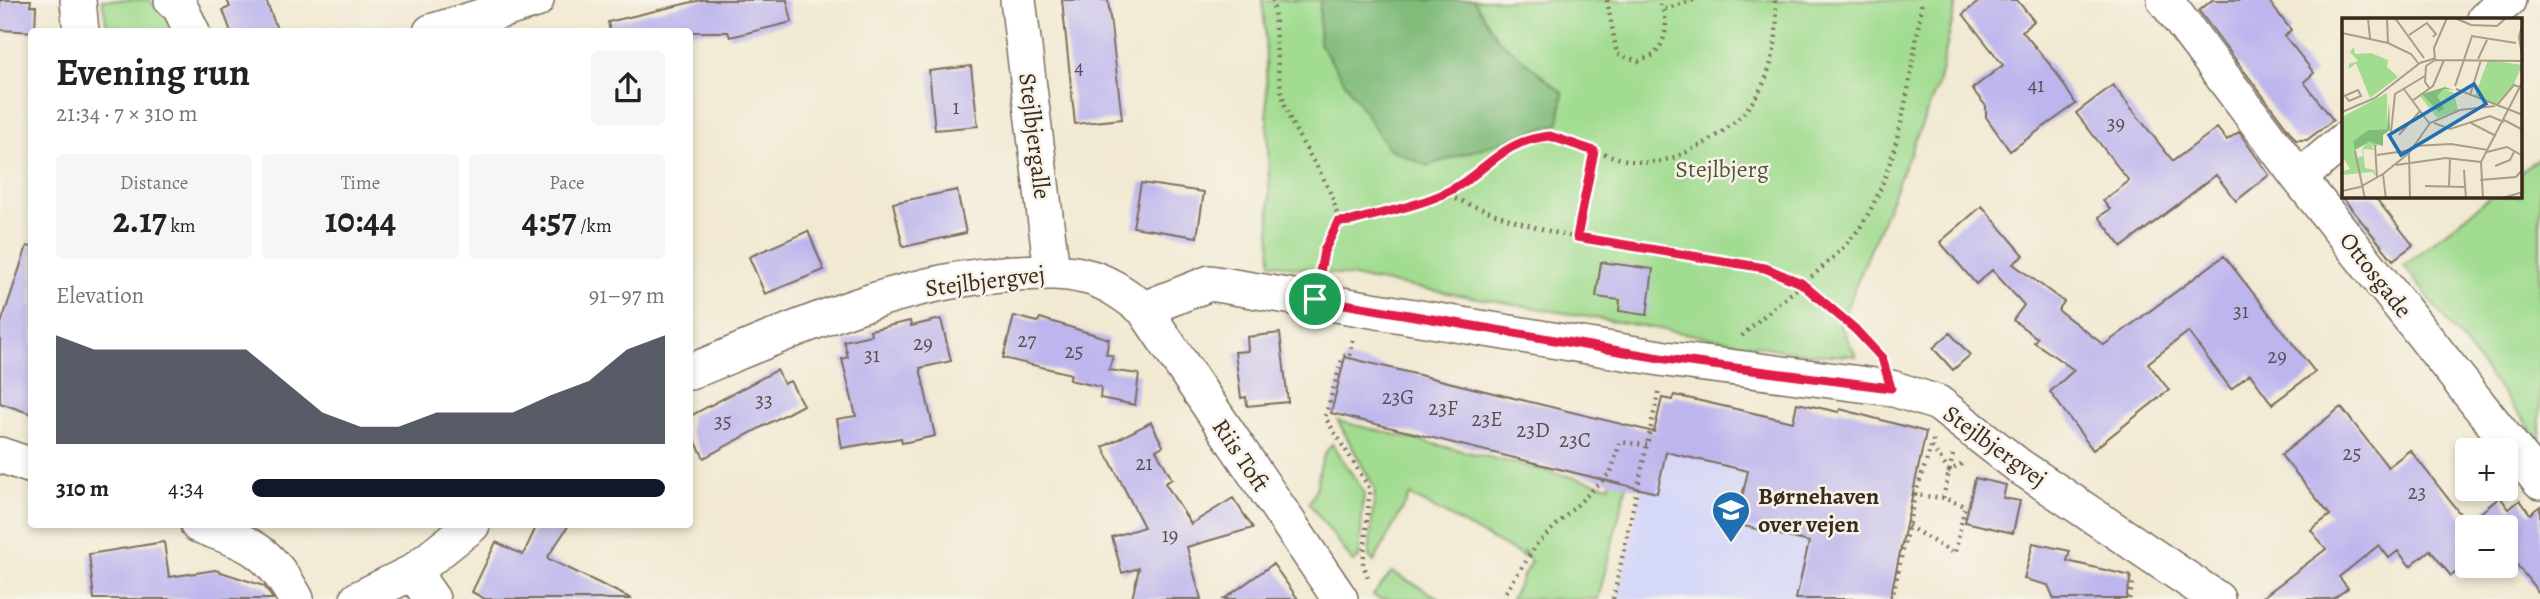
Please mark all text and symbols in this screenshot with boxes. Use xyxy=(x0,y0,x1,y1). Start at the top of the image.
inset map xyxy=(2342,18,2522,198)
text: Evening run xyxy=(56,46,250,98)
button: share xyxy=(591,51,665,125)
house number: 4 xyxy=(1074,53,1084,81)
street label: Stejlbjergalle xyxy=(1011,71,1059,201)
house number: 41 xyxy=(2028,71,2044,99)
house number: 1 xyxy=(952,93,960,121)
text: 21:34 · 7 × 310 m xyxy=(56,98,198,129)
house number: 39 xyxy=(2107,109,2125,137)
park label: Stejlbjerg xyxy=(1675,153,1769,185)
text: Distance xyxy=(120,170,188,196)
text: Time xyxy=(341,170,380,196)
text: Pace xyxy=(549,170,584,196)
text: 2.17 xyxy=(113,196,167,244)
text: 10:44 xyxy=(325,196,396,244)
text: 4:57 xyxy=(522,196,577,244)
text: km xyxy=(167,213,196,239)
text: /km xyxy=(577,213,612,239)
street label: Ottosgade xyxy=(2332,226,2420,324)
street label: Stejlbjergvej xyxy=(923,258,1047,304)
pin xyxy=(1285,269,1345,329)
text: Elevation xyxy=(56,280,144,311)
text: 91–97 m xyxy=(589,280,665,311)
icon: arrive xyxy=(1296,280,1334,318)
house number: 31 xyxy=(2233,297,2249,325)
house number: 27 xyxy=(1018,326,1037,354)
house number: 29 xyxy=(913,329,933,357)
house number: 25 xyxy=(1064,337,1084,365)
house number: 31 xyxy=(864,341,880,369)
house number: 29 xyxy=(2267,342,2287,370)
house number: 23G xyxy=(1382,383,1414,411)
house number: 33 xyxy=(755,386,773,414)
house number: 23F xyxy=(1428,394,1458,422)
street label: Stejlbjergvej xyxy=(1937,398,2053,494)
house number: 23E xyxy=(1471,405,1503,433)
house number: 35 xyxy=(714,407,732,435)
street label: Riis Toft xyxy=(1205,412,1277,498)
house number: 23D xyxy=(1516,416,1550,444)
house number: 23C xyxy=(1559,426,1591,454)
map controls xyxy=(2455,438,2518,578)
button: + xyxy=(2455,438,2518,501)
house number: 25 xyxy=(2342,439,2362,467)
house number: 21 xyxy=(1135,449,1153,477)
text: 310 m xyxy=(56,473,109,504)
text: 4:34 xyxy=(168,473,204,504)
house number: 23 xyxy=(2408,478,2426,506)
place label: Børnehaven over vejen xyxy=(1758,480,1880,540)
school or university icon: Børnehaven over vejen xyxy=(1710,489,1752,544)
button: − xyxy=(2455,515,2518,578)
house number: 19 xyxy=(1162,521,1178,549)

